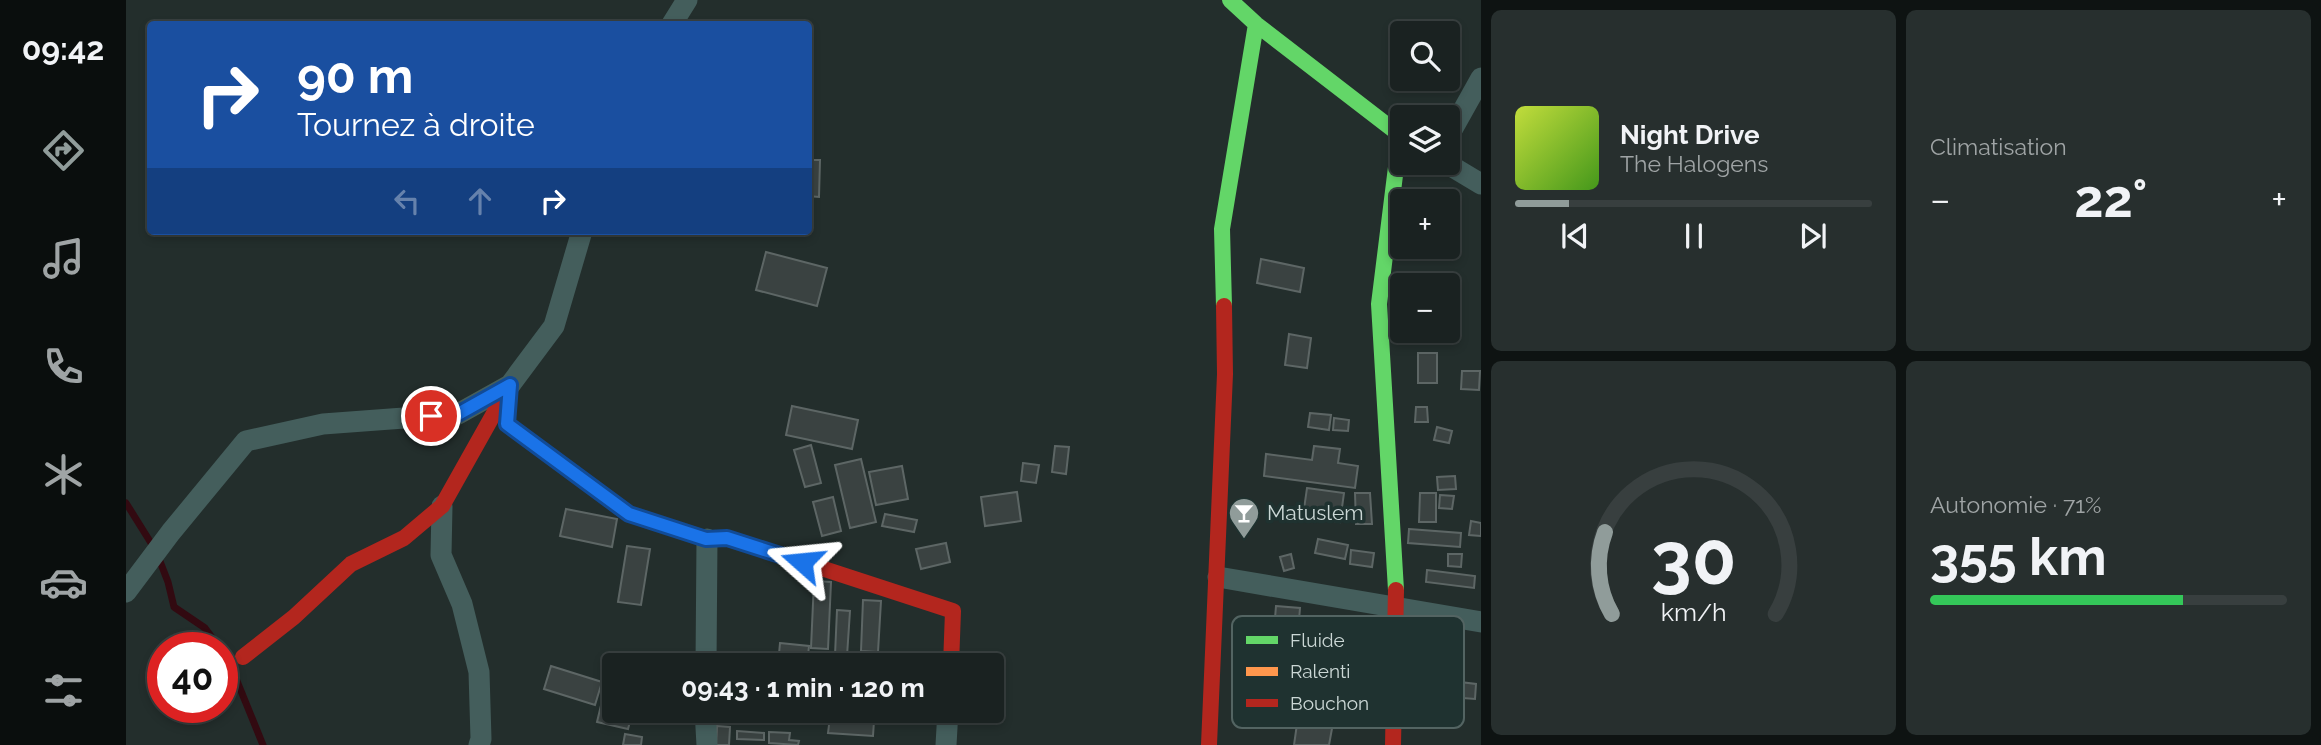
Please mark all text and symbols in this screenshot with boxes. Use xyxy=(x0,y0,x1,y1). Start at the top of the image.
map controls xyxy=(1390,21,1460,343)
button: search xyxy=(1390,21,1460,91)
text: 09:42 xyxy=(22,30,104,67)
text: 90 m xyxy=(297,47,413,104)
icon: right xyxy=(182,49,273,140)
button: layers xyxy=(1390,105,1460,175)
text: Tournez à droite xyxy=(297,106,535,143)
text: Night Drive xyxy=(1620,120,1759,150)
icon: directions xyxy=(39,126,88,175)
text: Climatisation xyxy=(1930,133,2067,160)
text: The Halogens xyxy=(1620,150,1768,177)
text: 22° xyxy=(2074,168,2147,229)
text: − xyxy=(1930,177,1950,222)
text: + xyxy=(2271,177,2287,222)
icon: left xyxy=(388,182,426,220)
icon: ahead xyxy=(461,182,499,220)
icon: right xyxy=(534,182,572,220)
button: + xyxy=(1390,189,1460,259)
icon: previous xyxy=(1556,217,1594,255)
icon: pause xyxy=(1675,217,1713,255)
icon: next xyxy=(1794,217,1832,255)
icon: music xyxy=(39,234,88,283)
button: − xyxy=(1390,273,1460,343)
icon: phone xyxy=(39,342,88,391)
pin xyxy=(401,386,461,446)
icon: arrive xyxy=(412,397,450,435)
icon: climate xyxy=(39,450,88,499)
text: Autonomie · 71% xyxy=(1930,491,2102,518)
bar icon: Matuslem xyxy=(1227,496,1261,540)
place label: Matuslem xyxy=(1267,500,1364,525)
text: 30 xyxy=(1651,516,1736,601)
position arrow xyxy=(765,525,839,599)
text: 355 km xyxy=(1930,526,2107,587)
icon: car xyxy=(39,558,88,607)
text: km/h xyxy=(1661,597,1726,627)
legend xyxy=(1232,616,1464,728)
text: Fluide xyxy=(1290,629,1345,651)
speed limit sign: 40 xyxy=(147,632,238,723)
text: Ralenti xyxy=(1290,660,1350,682)
icon: filters xyxy=(39,666,88,715)
text: 09:43 · 1 min · 120 m xyxy=(681,673,925,703)
text: Bouchon xyxy=(1290,692,1369,714)

